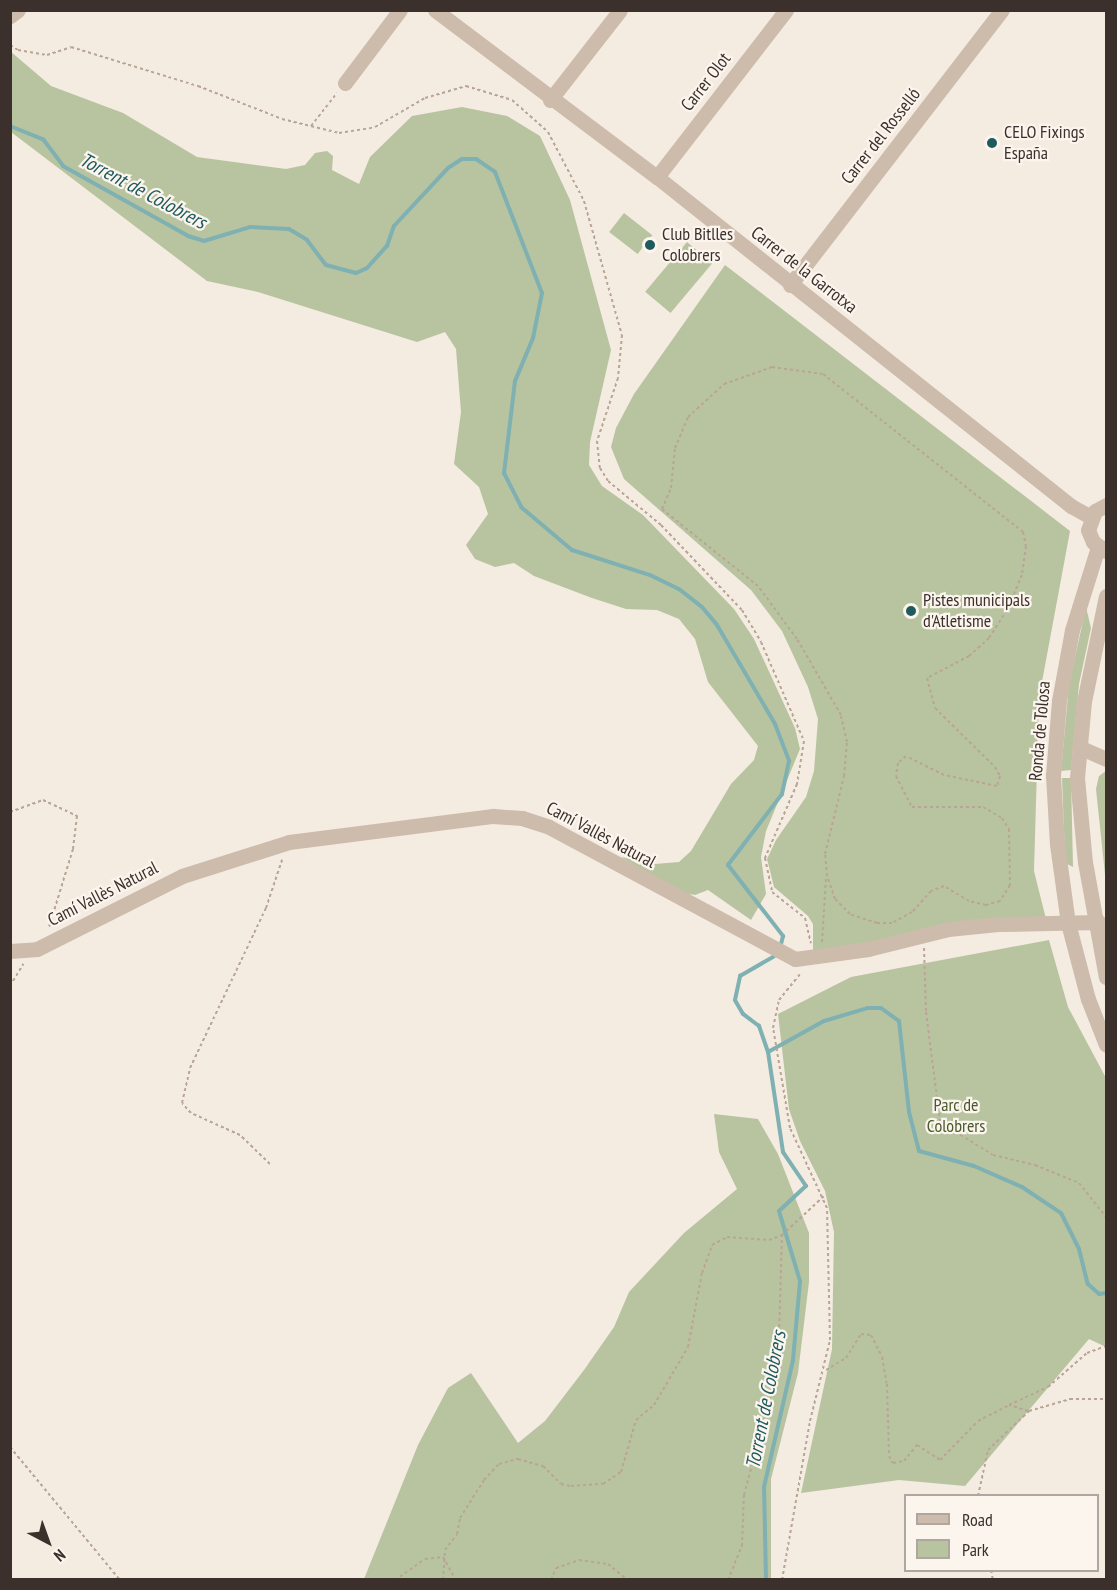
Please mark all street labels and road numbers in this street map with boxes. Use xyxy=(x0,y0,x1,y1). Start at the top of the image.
street label: Carrer Olot xyxy=(677,49,735,115)
street label: Carrer del Rosselló xyxy=(837,84,925,188)
street label: Carrer de la Garrotxa xyxy=(747,222,861,318)
street label: Ronda de Tolosa xyxy=(1025,680,1055,782)
street label: Camí Vallès Natural xyxy=(542,797,660,873)
street label: Camí Vallès Natural xyxy=(44,857,162,931)

